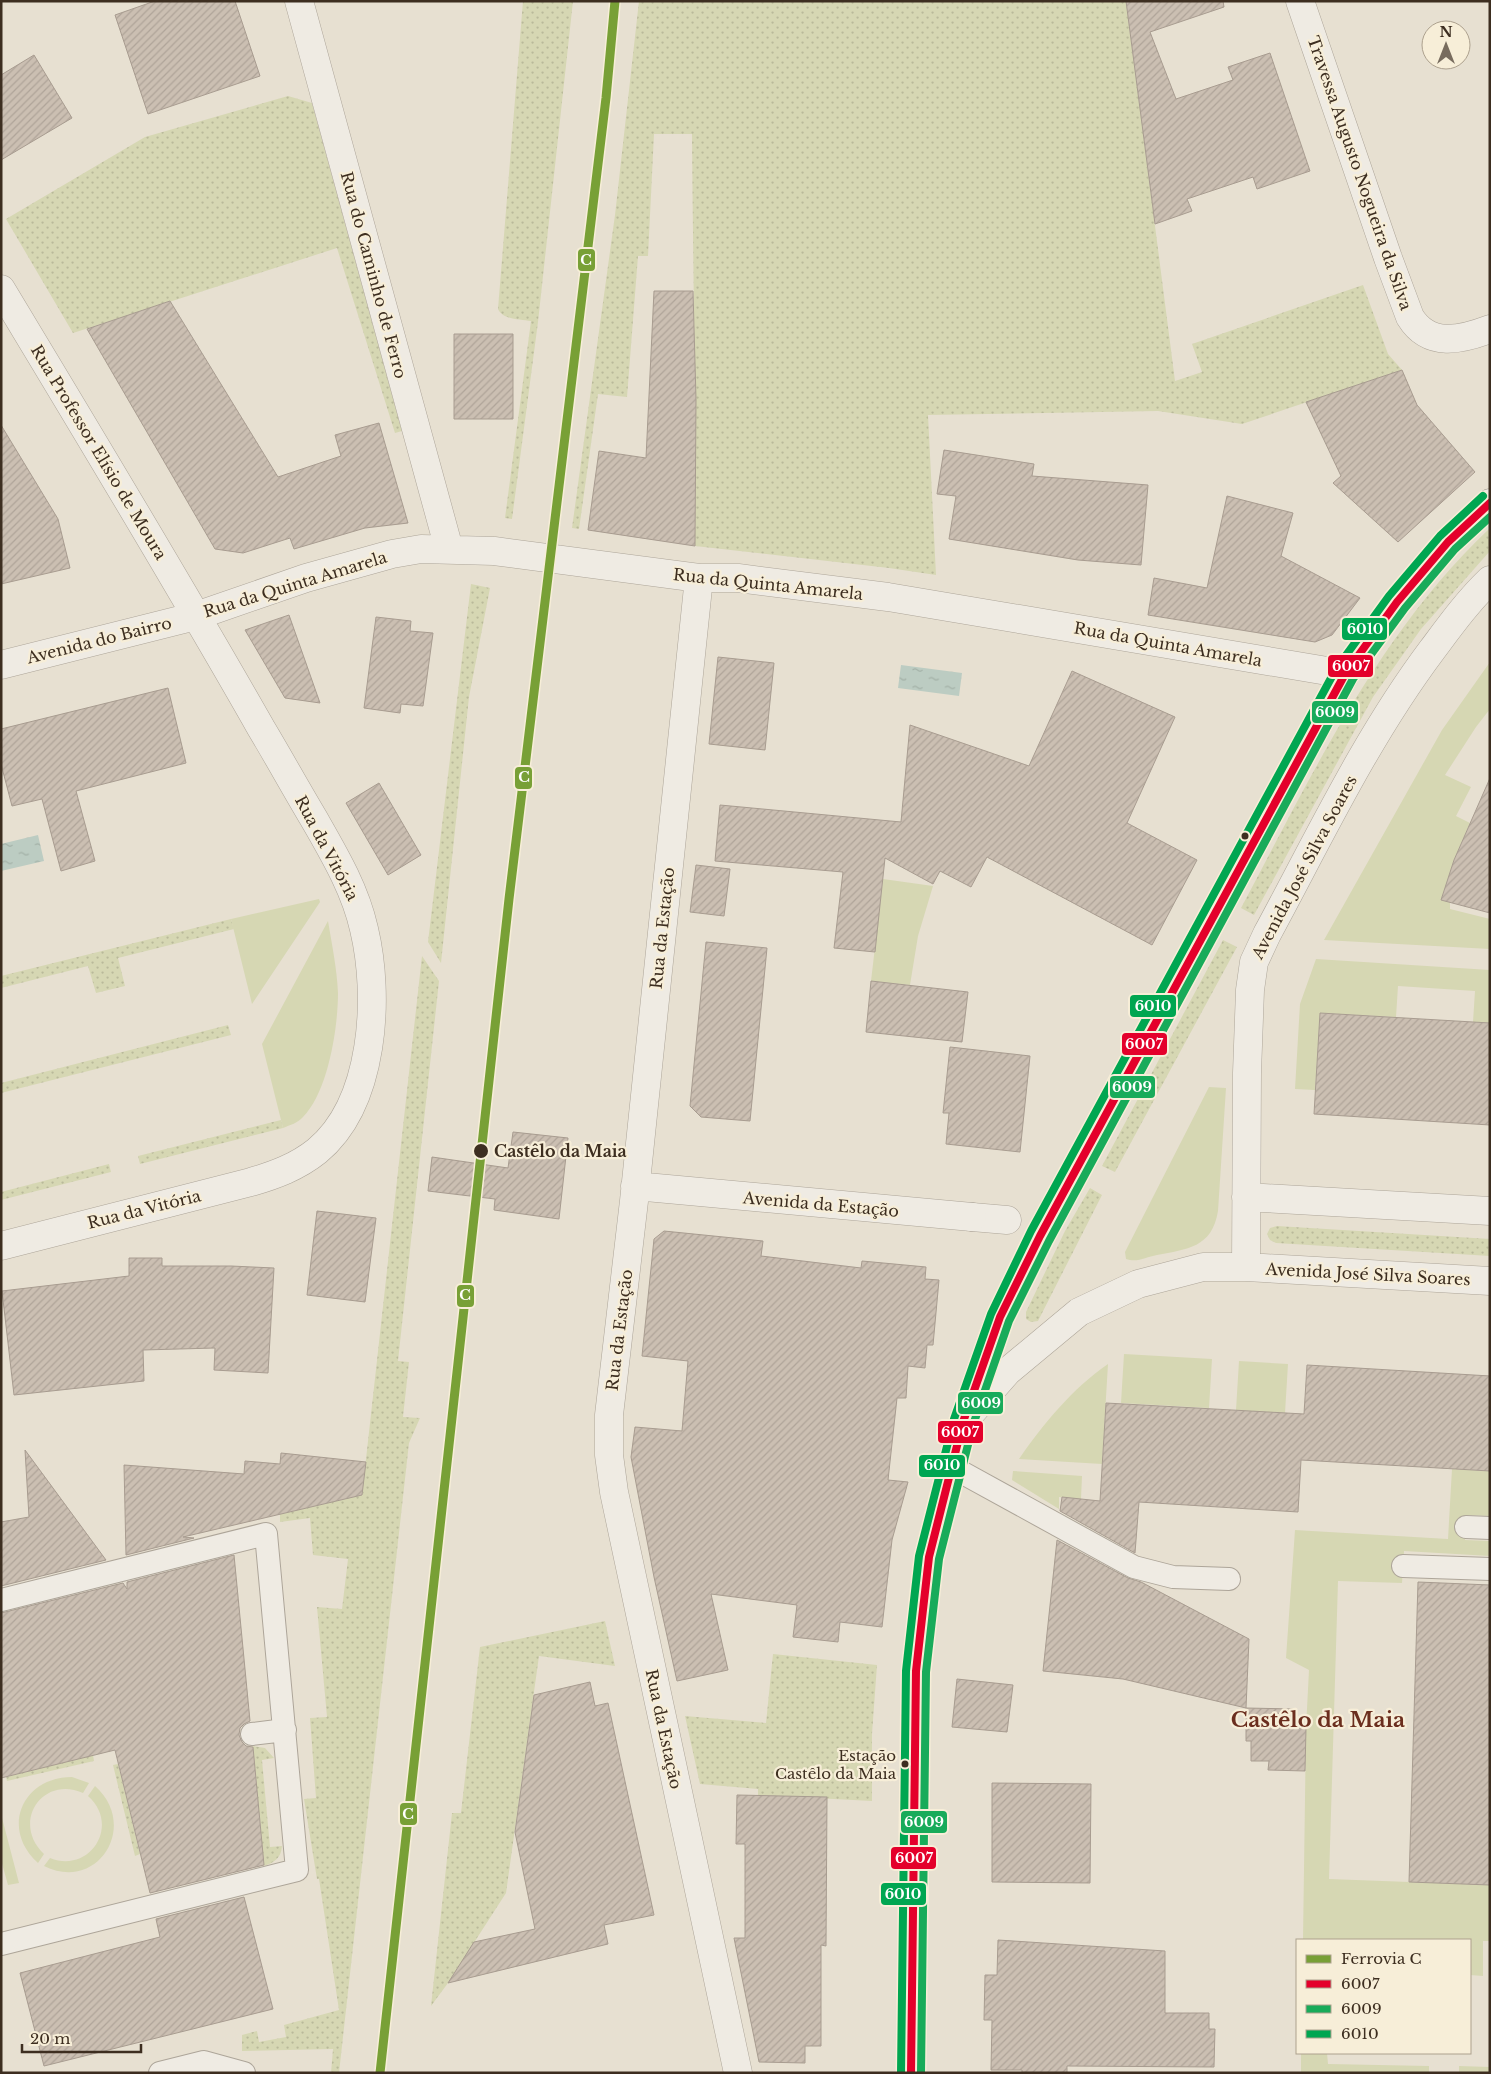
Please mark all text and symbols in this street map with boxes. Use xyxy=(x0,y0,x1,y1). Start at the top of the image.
north arrow xyxy=(1421,20,1471,70)
text: N xyxy=(1439,23,1453,41)
street label: Travessa Augusto Nogueira da Silva xyxy=(1304,33,1417,313)
street label: Rua do Caminho de Ferro xyxy=(337,169,411,381)
line badge: C xyxy=(577,248,596,272)
text: C xyxy=(580,251,592,269)
street label: Rua Professor Elísio de Moura xyxy=(27,341,171,563)
street label: Rua da Quinta Amarela xyxy=(201,547,389,621)
street label: Rua da Quinta Amarela xyxy=(672,564,864,604)
street label: Avenida do Bairro xyxy=(24,612,174,668)
line badge: 6010 xyxy=(1341,617,1388,641)
street label: Rua da Quinta Amarela xyxy=(1072,618,1264,670)
text: 6010 xyxy=(1347,620,1383,638)
line badge: 6007 xyxy=(1327,654,1374,678)
text: 6007 xyxy=(1332,657,1371,675)
line badge: 6009 xyxy=(1311,700,1359,724)
text: 6009 xyxy=(1315,703,1355,721)
line badge: C xyxy=(514,766,533,790)
text: C xyxy=(518,768,530,786)
street label: Avenida José Silva Soares xyxy=(1247,772,1361,963)
street label: Rua da Vitória xyxy=(291,792,363,904)
unlabelled marker xyxy=(1240,831,1250,841)
street label: Rua da Estação xyxy=(646,866,678,990)
line badge: 6010 xyxy=(1129,994,1177,1018)
text: 6010 xyxy=(1135,997,1171,1015)
line badge: 6007 xyxy=(1121,1032,1168,1056)
text: 6007 xyxy=(1125,1035,1164,1053)
line badge: 6009 xyxy=(1109,1075,1156,1099)
text: 6009 xyxy=(1112,1078,1152,1096)
place label: Castêlo da Maia xyxy=(494,1141,627,1161)
marker: Castêlo da Maia xyxy=(472,1142,490,1160)
street label: Rua da Vitória xyxy=(85,1185,203,1233)
street label: Avenida da Estação xyxy=(741,1187,900,1221)
street label: Avenida José Silva Soares xyxy=(1264,1259,1471,1289)
street label: Rua da Estação xyxy=(602,1268,636,1392)
line badge: C xyxy=(456,1284,475,1308)
text: C xyxy=(459,1286,471,1304)
line badge: 6009 xyxy=(957,1391,1004,1415)
text: 6009 xyxy=(961,1394,1001,1412)
line badge: 6007 xyxy=(937,1420,984,1444)
text: 6007 xyxy=(941,1423,980,1441)
line badge: 6010 xyxy=(918,1454,966,1478)
text: 6010 xyxy=(924,1456,960,1474)
street label: Rua da Estação xyxy=(641,1667,687,1791)
district label: Castêlo da Maia xyxy=(1231,1707,1405,1733)
place label: Estação Castêlo da Maia xyxy=(775,1746,897,1783)
marker: Estação Castêlo da Maia xyxy=(900,1759,910,1769)
line badge: C xyxy=(399,1802,418,1826)
text: C xyxy=(402,1805,414,1823)
line badge: 6009 xyxy=(900,1810,948,1834)
text: 6009 xyxy=(904,1813,944,1831)
line badge: 6007 xyxy=(890,1846,937,1870)
text: 6007 xyxy=(895,1849,934,1867)
line badge: 6010 xyxy=(880,1882,927,1906)
text: 6010 xyxy=(885,1885,921,1903)
legend xyxy=(1296,1939,1471,2054)
text: Ferrovia C xyxy=(1341,1949,1421,1968)
text: 6007 xyxy=(1341,1974,1380,1993)
text: 6009 xyxy=(1341,1999,1382,2018)
scale bar xyxy=(22,2022,141,2054)
text: 6010 xyxy=(1341,2024,1379,2043)
text: 20 m xyxy=(30,2029,70,2048)

